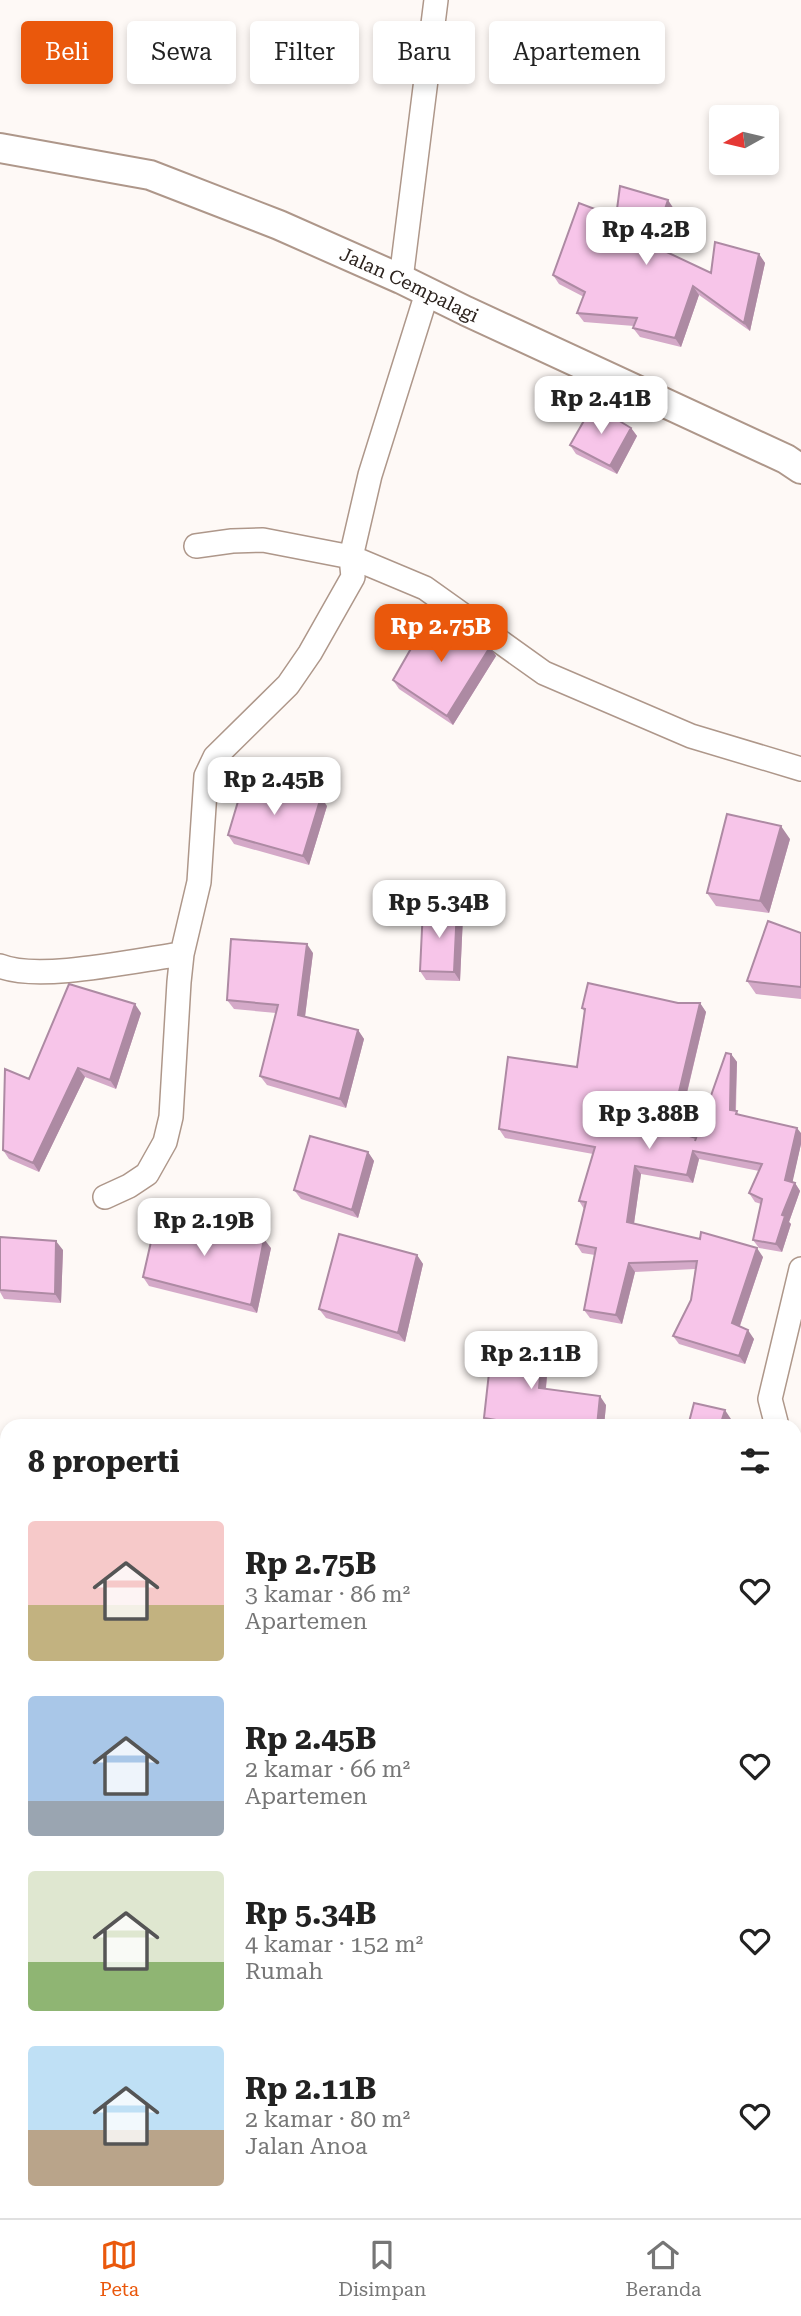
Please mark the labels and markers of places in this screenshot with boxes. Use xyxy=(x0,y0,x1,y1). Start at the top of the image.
pin: Rp 4.2B xyxy=(581,208,711,267)
pin: Rp 2.41B xyxy=(529,376,673,436)
pin: Rp 2.75B xyxy=(369,604,513,664)
pin: Rp 2.45B xyxy=(202,758,346,817)
pin: Rp 5.34B xyxy=(367,880,511,940)
pin: Rp 3.88B xyxy=(577,1092,721,1151)
pin: Rp 2.19B xyxy=(132,1198,276,1258)
pin: Rp 2.11B xyxy=(459,1332,603,1391)

